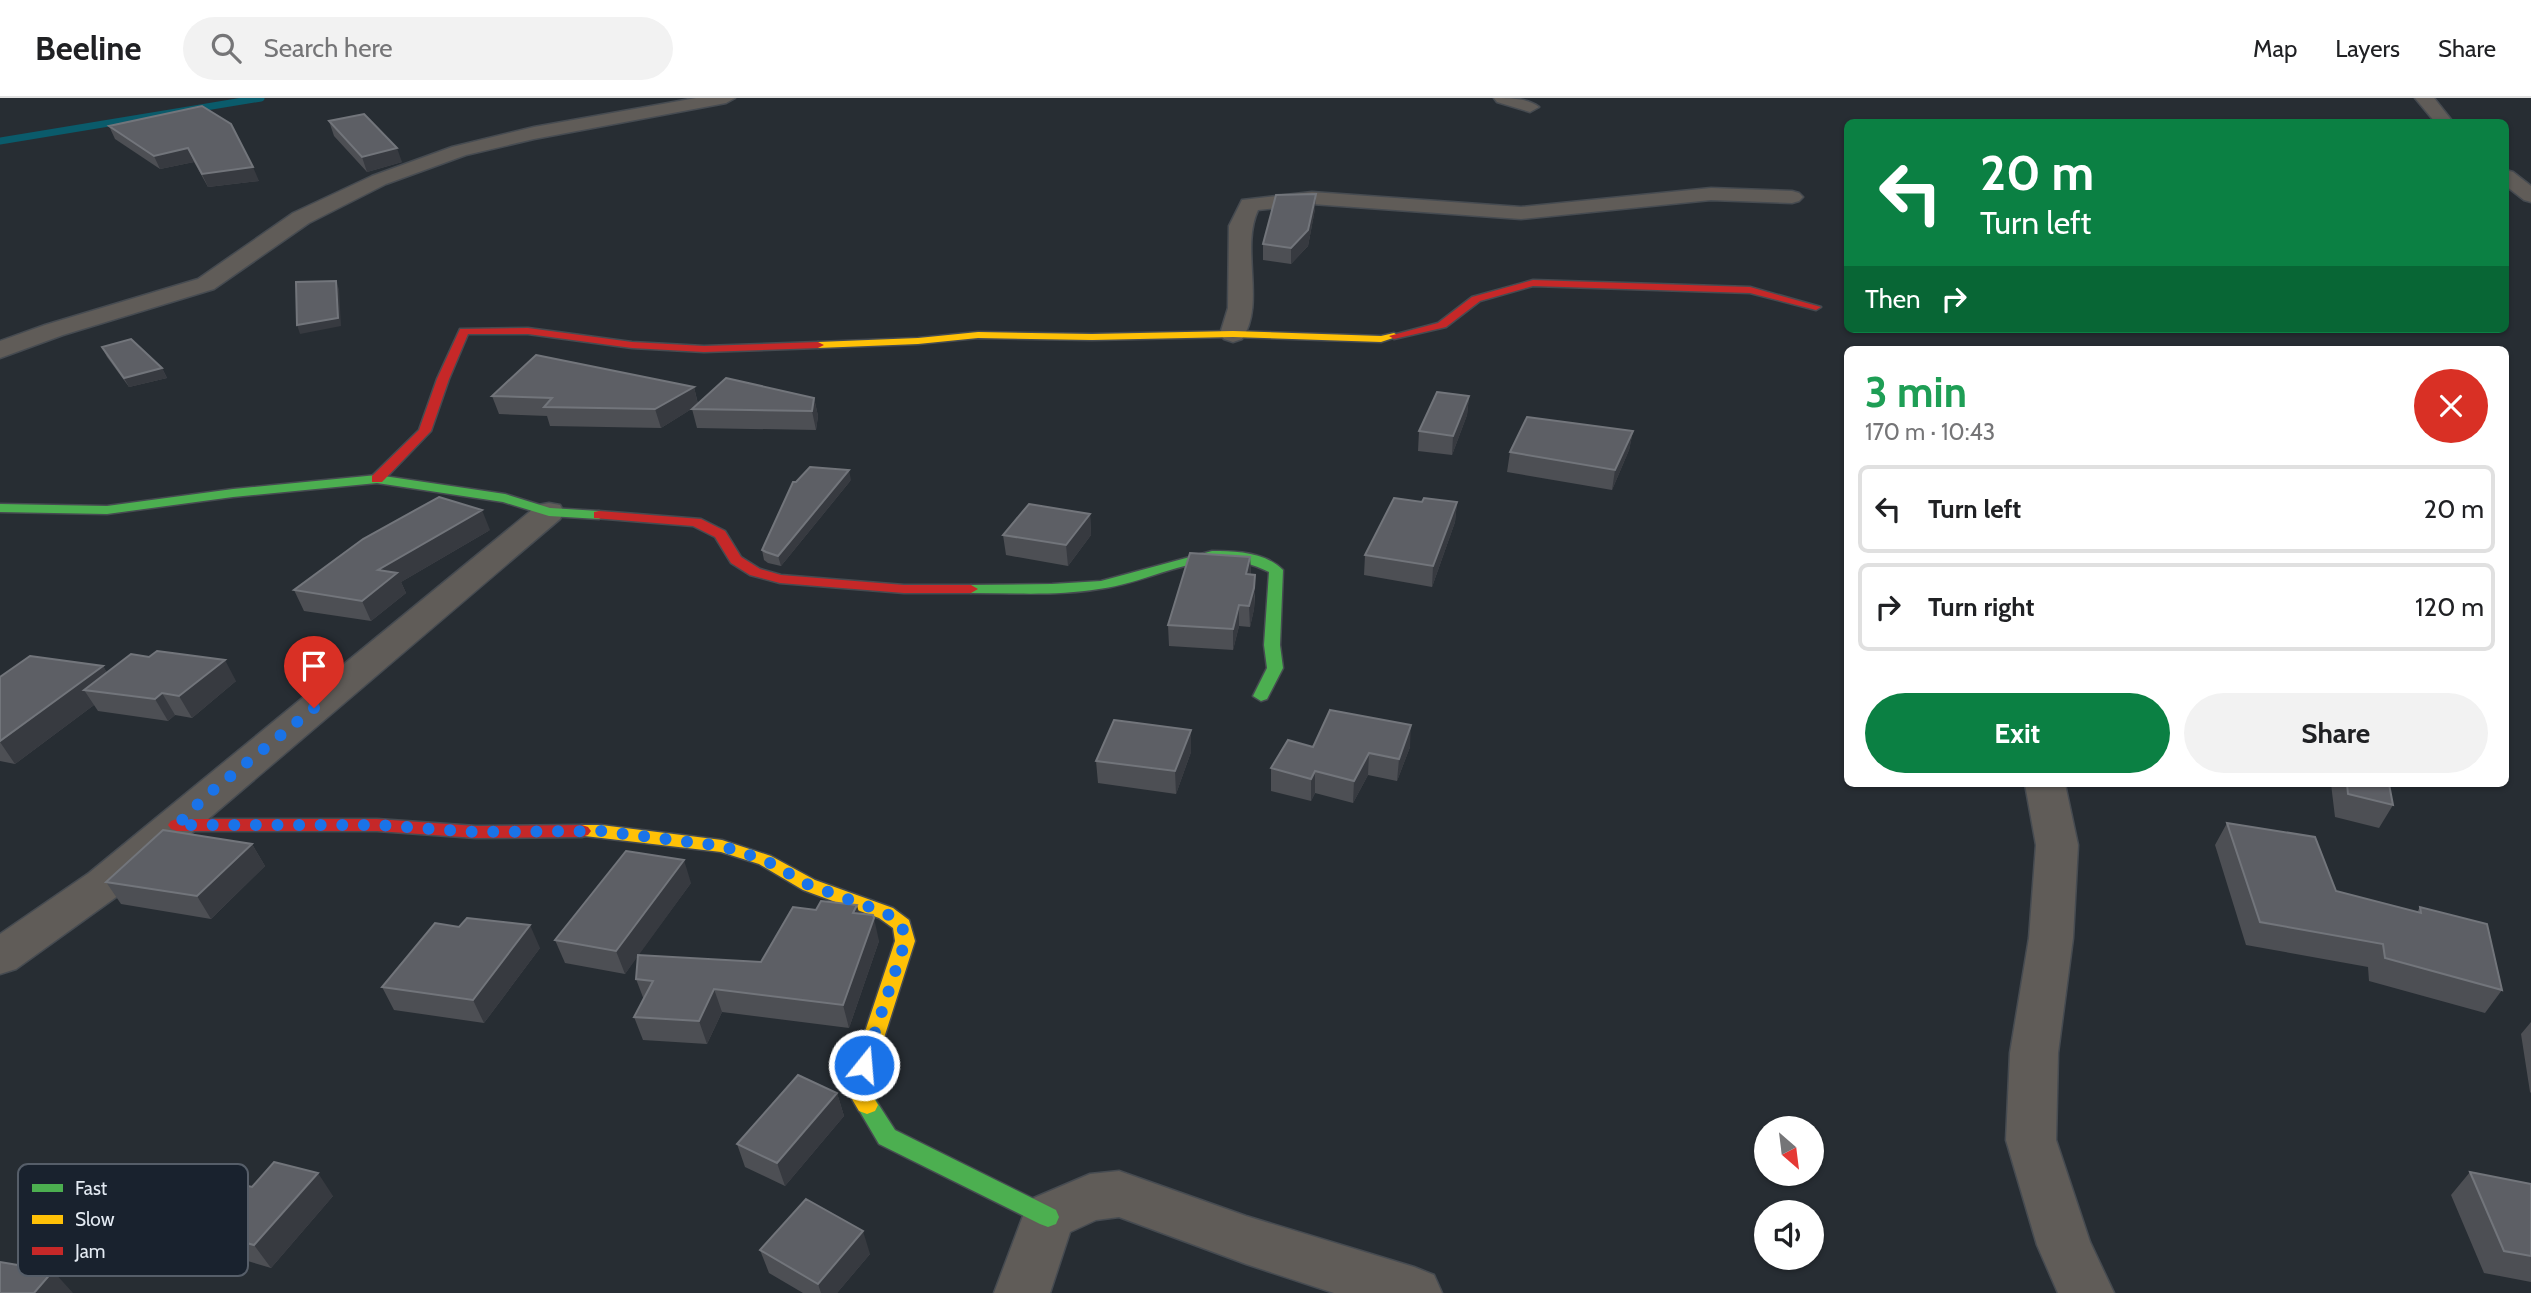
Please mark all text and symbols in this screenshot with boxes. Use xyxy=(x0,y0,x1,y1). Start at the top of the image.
search box xyxy=(183,17,673,80)
text: Beeline xyxy=(35,28,141,68)
icon: search xyxy=(207,29,245,67)
text: Search here xyxy=(263,32,393,64)
text: Map xyxy=(2253,34,2297,63)
text: Layers xyxy=(2335,34,2400,63)
text: Share xyxy=(2438,34,2496,63)
text: 20 m xyxy=(1980,143,2094,202)
icon: left xyxy=(1865,147,1956,238)
text: Turn left xyxy=(1980,203,2091,242)
icon: right xyxy=(1935,280,1973,318)
text: Then xyxy=(1865,283,1921,315)
text: 3 min xyxy=(1865,366,1967,418)
button: close xyxy=(2414,369,2488,443)
text: 170 m · 10:43 xyxy=(1865,418,1995,446)
icon: left xyxy=(1869,490,1907,528)
text: Turn left xyxy=(1928,493,2021,525)
text: 20 m xyxy=(2424,493,2484,525)
icon: right xyxy=(1869,588,1907,626)
text: Turn right xyxy=(1928,591,2034,623)
text: 120 m xyxy=(2415,591,2484,623)
pin xyxy=(284,636,344,708)
icon: arrive xyxy=(295,647,333,685)
button: Exit xyxy=(1865,693,2170,773)
button: Share xyxy=(2184,693,2488,773)
position arrow xyxy=(827,1028,901,1102)
north arrow xyxy=(1754,1116,1824,1186)
map controls xyxy=(1754,1116,1824,1270)
legend xyxy=(18,1164,248,1276)
text: Fast xyxy=(75,1177,108,1200)
button: sound xyxy=(1754,1200,1824,1270)
text: Slow xyxy=(75,1208,115,1231)
text: Jam xyxy=(74,1240,105,1263)

